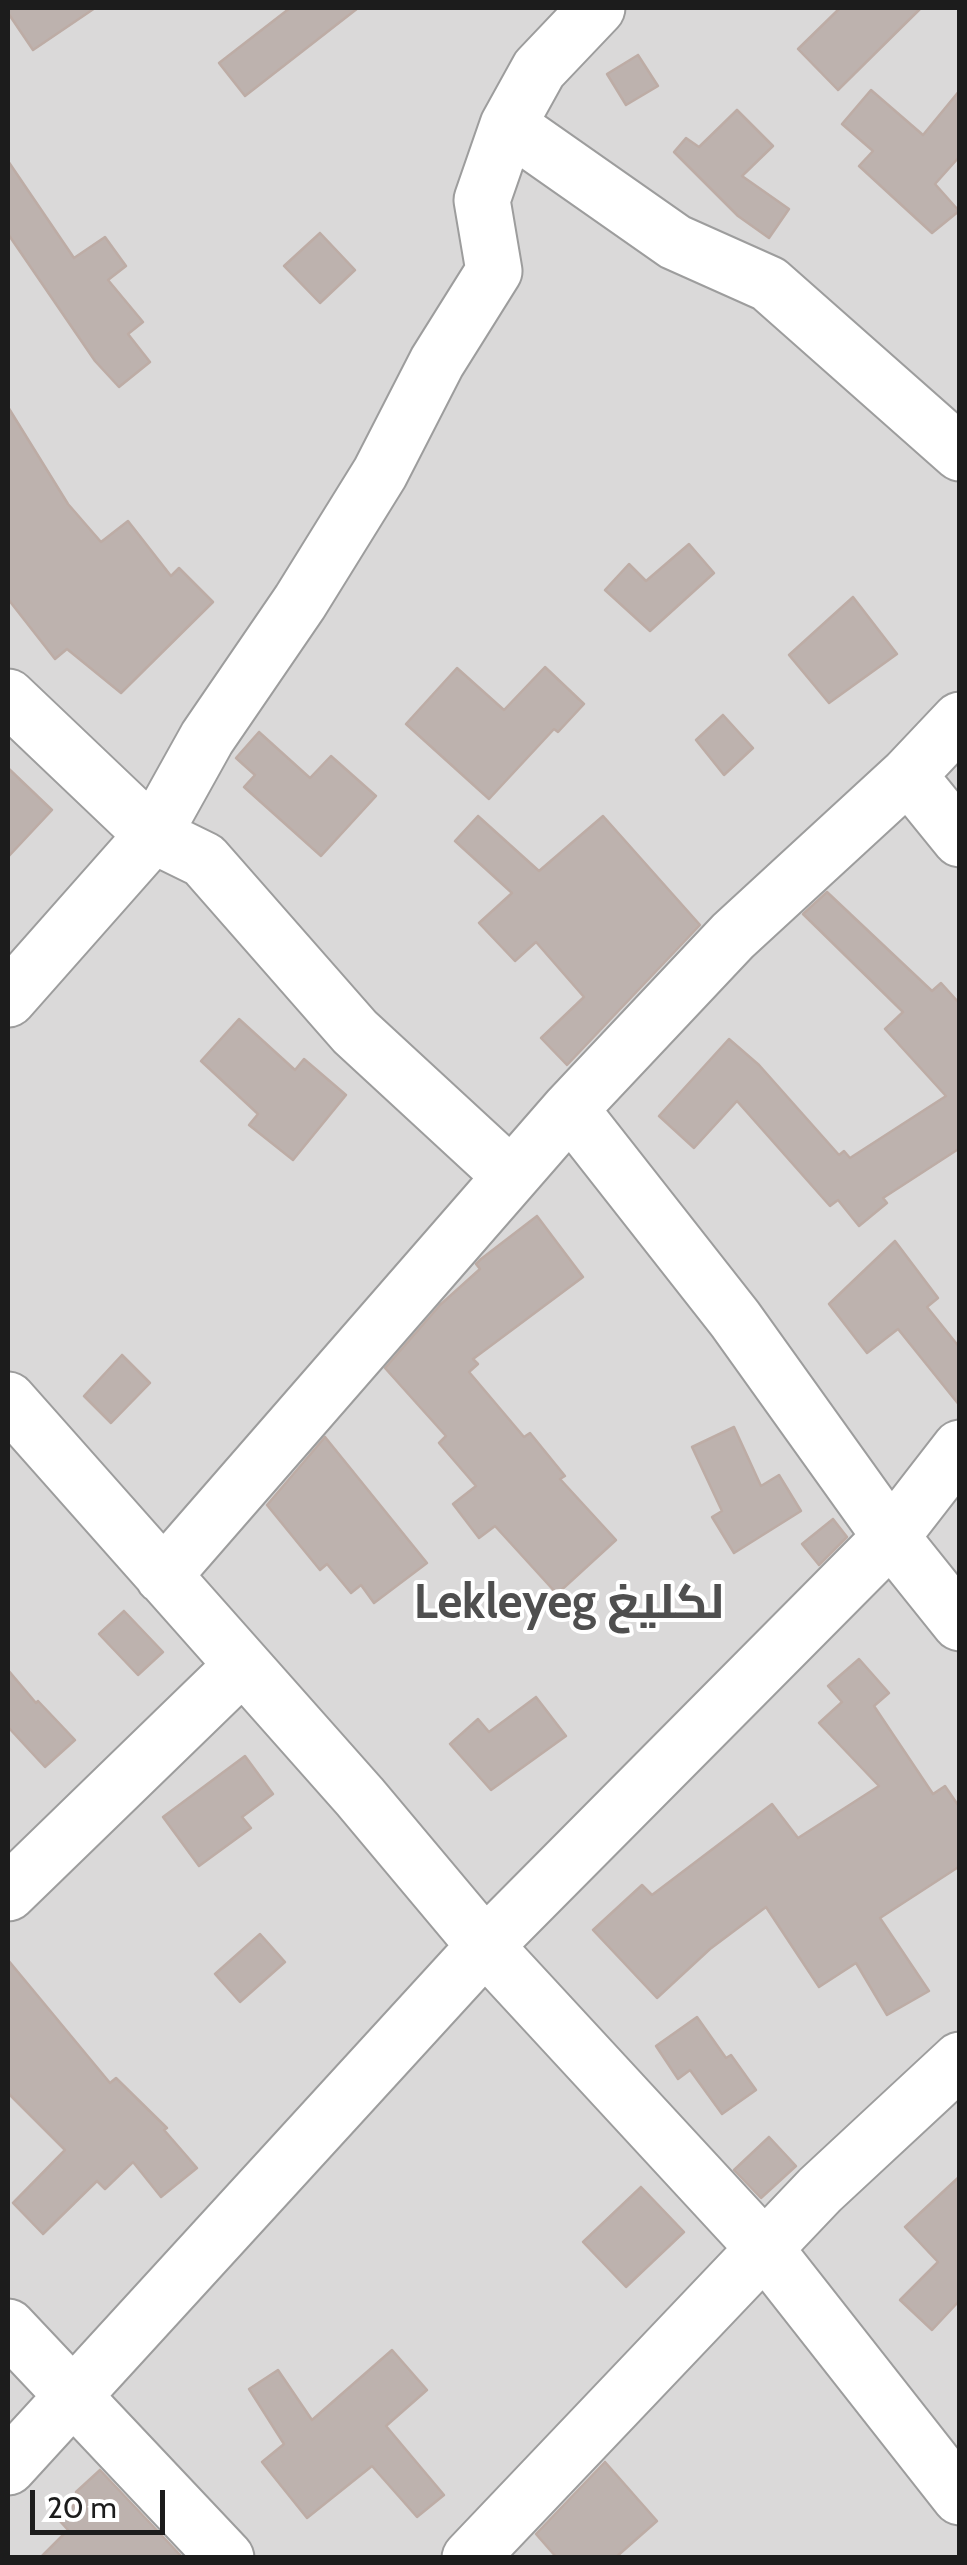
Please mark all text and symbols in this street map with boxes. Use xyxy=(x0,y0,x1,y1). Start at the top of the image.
district label: Lekleyeg لكليغ xyxy=(414,1575,724,1633)
scale bar xyxy=(35,2470,170,2532)
text: 20 m xyxy=(47,2489,117,2526)

